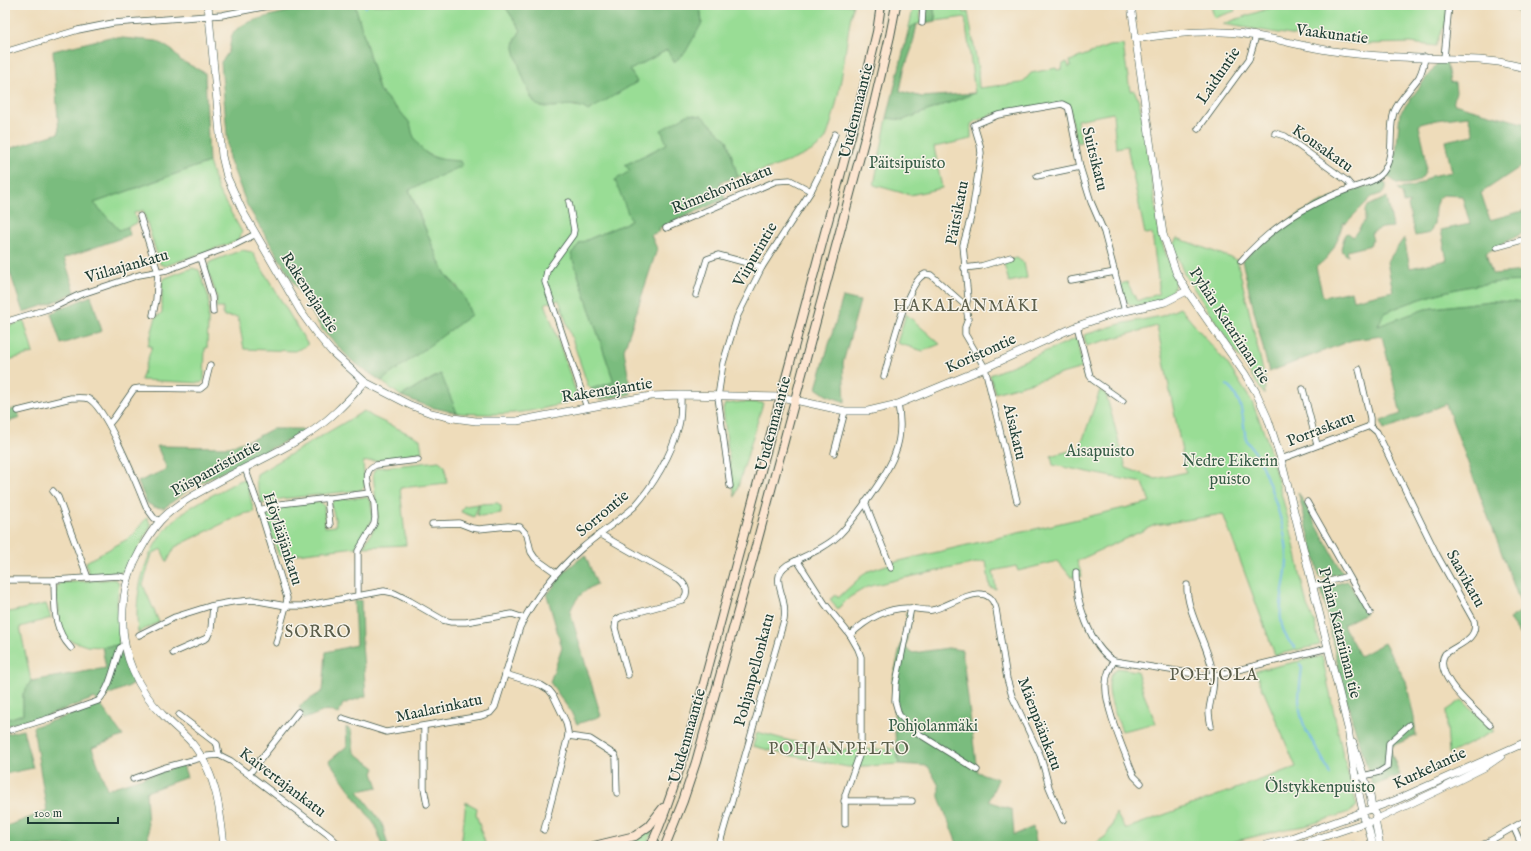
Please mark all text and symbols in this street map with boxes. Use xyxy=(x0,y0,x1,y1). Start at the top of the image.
street label: Vaakunatie xyxy=(1294,21,1369,49)
street label: Laiduntie xyxy=(1193,44,1245,108)
street label: Uudenmaantie xyxy=(835,61,879,161)
street label: Kousakatu xyxy=(1288,121,1356,177)
street label: Suitsikatu xyxy=(1076,125,1112,193)
park label: Päitsipuisto xyxy=(869,154,946,174)
street label: Rinnehovinkatu xyxy=(669,161,775,219)
street label: Päitsikatu xyxy=(942,179,974,247)
street label: Viipurintie xyxy=(729,219,783,292)
street label: Viilaajankatu xyxy=(82,246,171,289)
street label: Rakentajantie xyxy=(276,249,342,337)
street label: Pyhän Katariinan tie xyxy=(1184,264,1274,388)
district label: HAKALANMÄKI xyxy=(893,296,1039,317)
street label: Koristontie xyxy=(942,330,1020,378)
street label: Rakentajantie xyxy=(560,374,654,408)
street label: Uudenmaantie xyxy=(752,374,796,474)
street label: Aisakatu xyxy=(998,401,1030,462)
street label: Porraskatu xyxy=(1284,408,1358,452)
street label: Piispanristintie xyxy=(168,436,264,502)
park label: Aisapuisto xyxy=(1065,442,1135,462)
park label: Nedre Eikerin puisto xyxy=(1182,452,1278,490)
street label: Sorrontie xyxy=(573,486,633,542)
street label: Höylääjänkatu xyxy=(258,490,306,588)
street label: Saavikatu xyxy=(1441,547,1489,611)
street label: Pyhän Katariinan tie xyxy=(1313,565,1365,701)
street label: Pohjanpellonkatu xyxy=(730,611,780,729)
district label: SORRO xyxy=(284,622,352,643)
district label: POHJOLA xyxy=(1169,665,1259,686)
street label: Mäenpäänkatu xyxy=(1012,675,1066,773)
street label: Uudenmaantie xyxy=(665,686,711,786)
street label: Maalarinkatu xyxy=(394,690,484,728)
park label: Pohjolanmäki xyxy=(888,717,978,737)
district label: POHJANPELTO xyxy=(768,739,910,760)
street label: Kurkelantie xyxy=(1390,743,1470,795)
street label: Kaivertajankatu xyxy=(235,744,329,822)
park label: Ölstykkenpuisto xyxy=(1265,777,1375,798)
scale bar xyxy=(28,799,118,825)
text: 100 m xyxy=(34,806,62,821)

